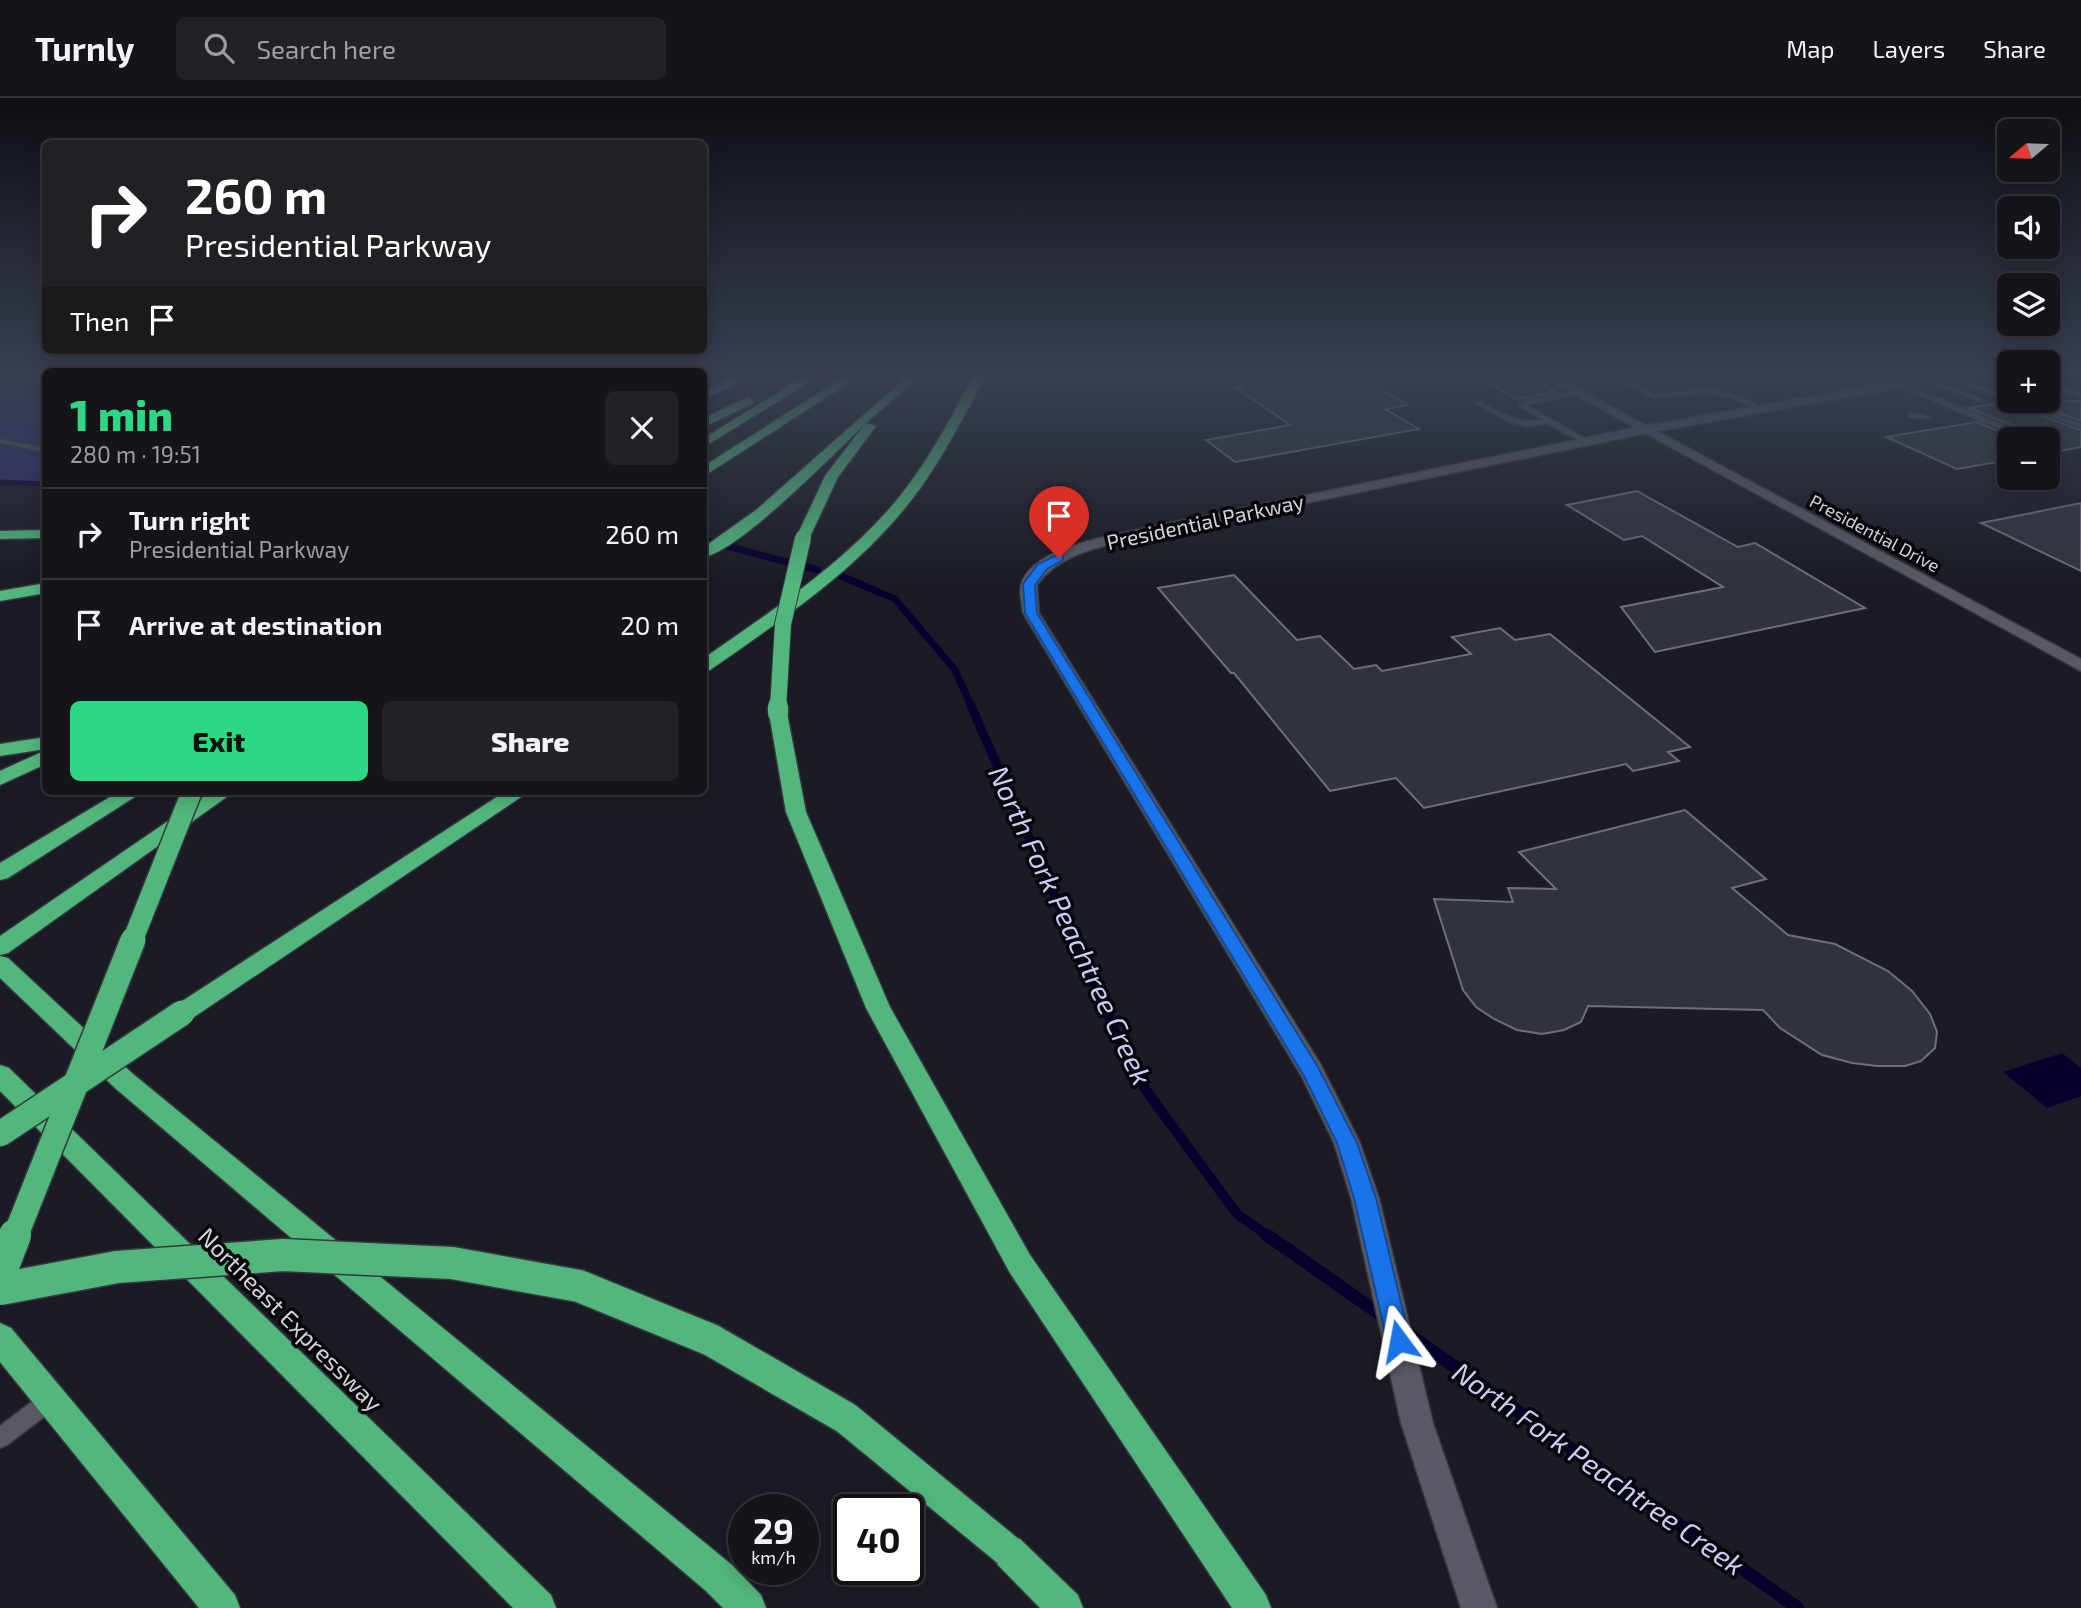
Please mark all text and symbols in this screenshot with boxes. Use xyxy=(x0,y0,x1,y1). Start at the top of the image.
search box xyxy=(176,17,666,80)
text: Turnly xyxy=(35,28,134,68)
icon: search xyxy=(200,29,238,67)
text: Search here xyxy=(256,33,396,64)
text: Map xyxy=(1786,34,1834,63)
text: Layers xyxy=(1872,34,1945,63)
text: Share xyxy=(1983,34,2046,63)
north arrow xyxy=(1997,119,2060,182)
map controls xyxy=(1997,119,2060,490)
text: 260 m xyxy=(185,165,327,224)
icon: right xyxy=(70,168,161,259)
button: sound xyxy=(1997,196,2060,259)
text: Presidential Parkway xyxy=(185,225,492,263)
button: layers xyxy=(1997,273,2060,336)
icon: arrive xyxy=(143,301,181,339)
text: Then xyxy=(70,305,129,336)
button: + xyxy=(1997,350,2060,413)
text: 1 min xyxy=(70,389,173,439)
button: close xyxy=(605,391,679,465)
button: − xyxy=(1997,427,2060,490)
text: 280 m · 19:51 xyxy=(70,440,201,468)
pin xyxy=(1029,486,1089,558)
street label: Presidential Parkway xyxy=(1104,488,1306,554)
street label: Presidential Drive xyxy=(1806,489,1944,577)
icon: arrive xyxy=(1040,497,1078,535)
text: Turn right xyxy=(129,504,250,535)
icon: right xyxy=(70,515,108,553)
text: 260 m xyxy=(605,518,679,549)
text: Presidential Parkway xyxy=(129,535,349,563)
icon: arrive xyxy=(70,606,108,644)
text: Arrive at destination xyxy=(129,609,382,640)
text: 20 m xyxy=(620,609,679,640)
button: Exit xyxy=(70,701,368,781)
button: Share xyxy=(382,701,679,781)
water label: North Fork Peachtree Creek xyxy=(982,760,1160,1090)
street label: Northeast Expressway xyxy=(193,1221,389,1417)
position arrow xyxy=(1362,1304,1436,1378)
water label: North Fork Peachtree Creek xyxy=(1447,1354,1751,1582)
speed limit sign: 40 xyxy=(833,1494,924,1585)
text: 29 xyxy=(753,1509,794,1551)
text: km/h xyxy=(751,1546,796,1568)

